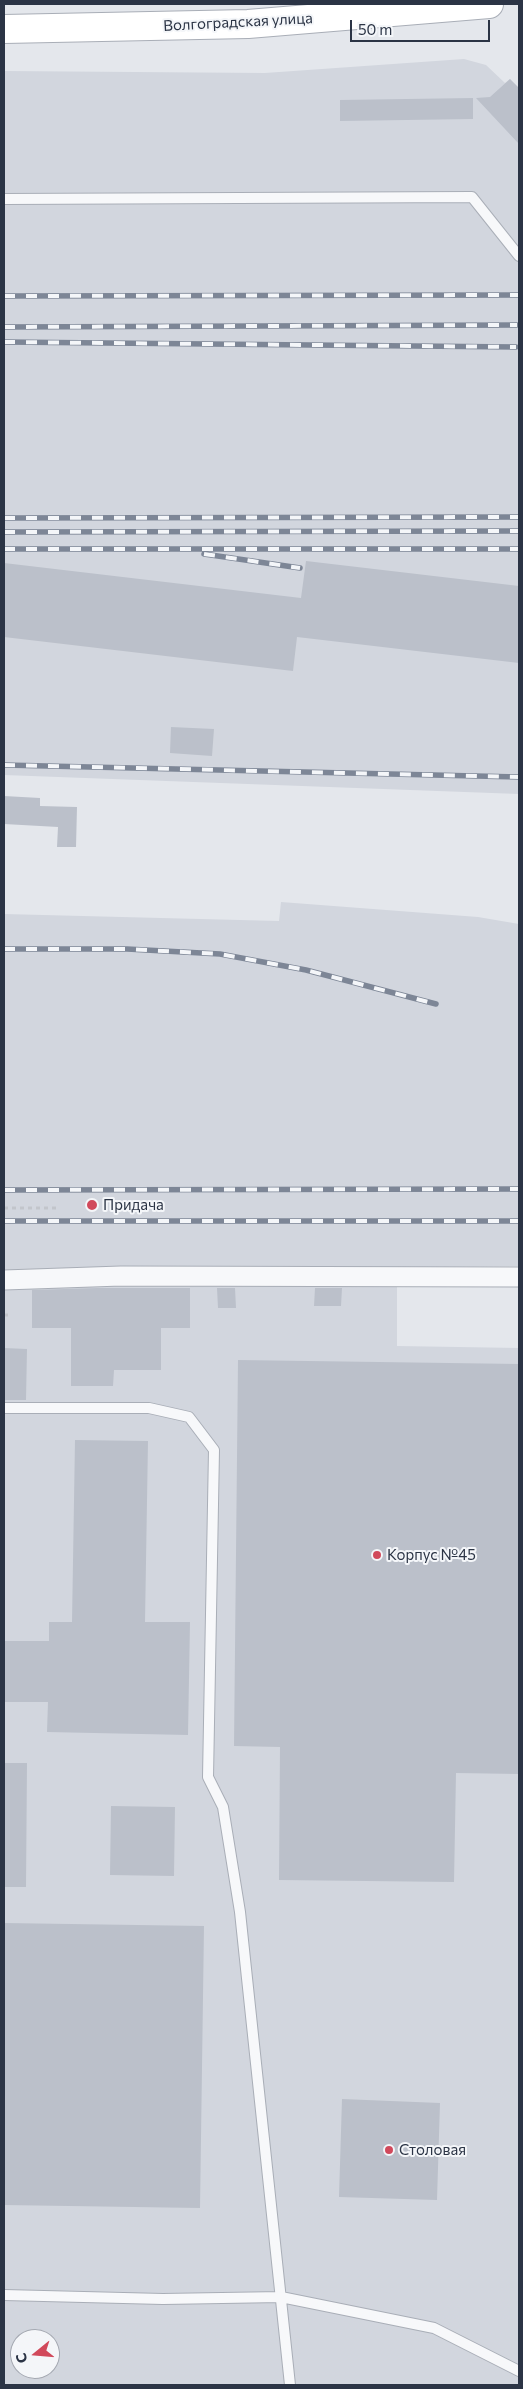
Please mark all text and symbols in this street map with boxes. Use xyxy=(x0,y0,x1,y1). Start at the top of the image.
street label: Волгоградская улица xyxy=(163,9,313,35)
scale bar xyxy=(353,10,493,42)
text: 50 m xyxy=(358,20,392,38)
place label: Придача xyxy=(103,1196,164,1214)
marker: Придача xyxy=(85,1198,99,1212)
place label: Корпус №45 xyxy=(387,1546,476,1564)
marker: Корпус №45 xyxy=(371,1549,383,1561)
place label: Столовая xyxy=(399,2141,466,2159)
marker: Столовая xyxy=(383,2144,395,2156)
north arrow xyxy=(10,2329,60,2379)
text: С xyxy=(12,2351,31,2365)

